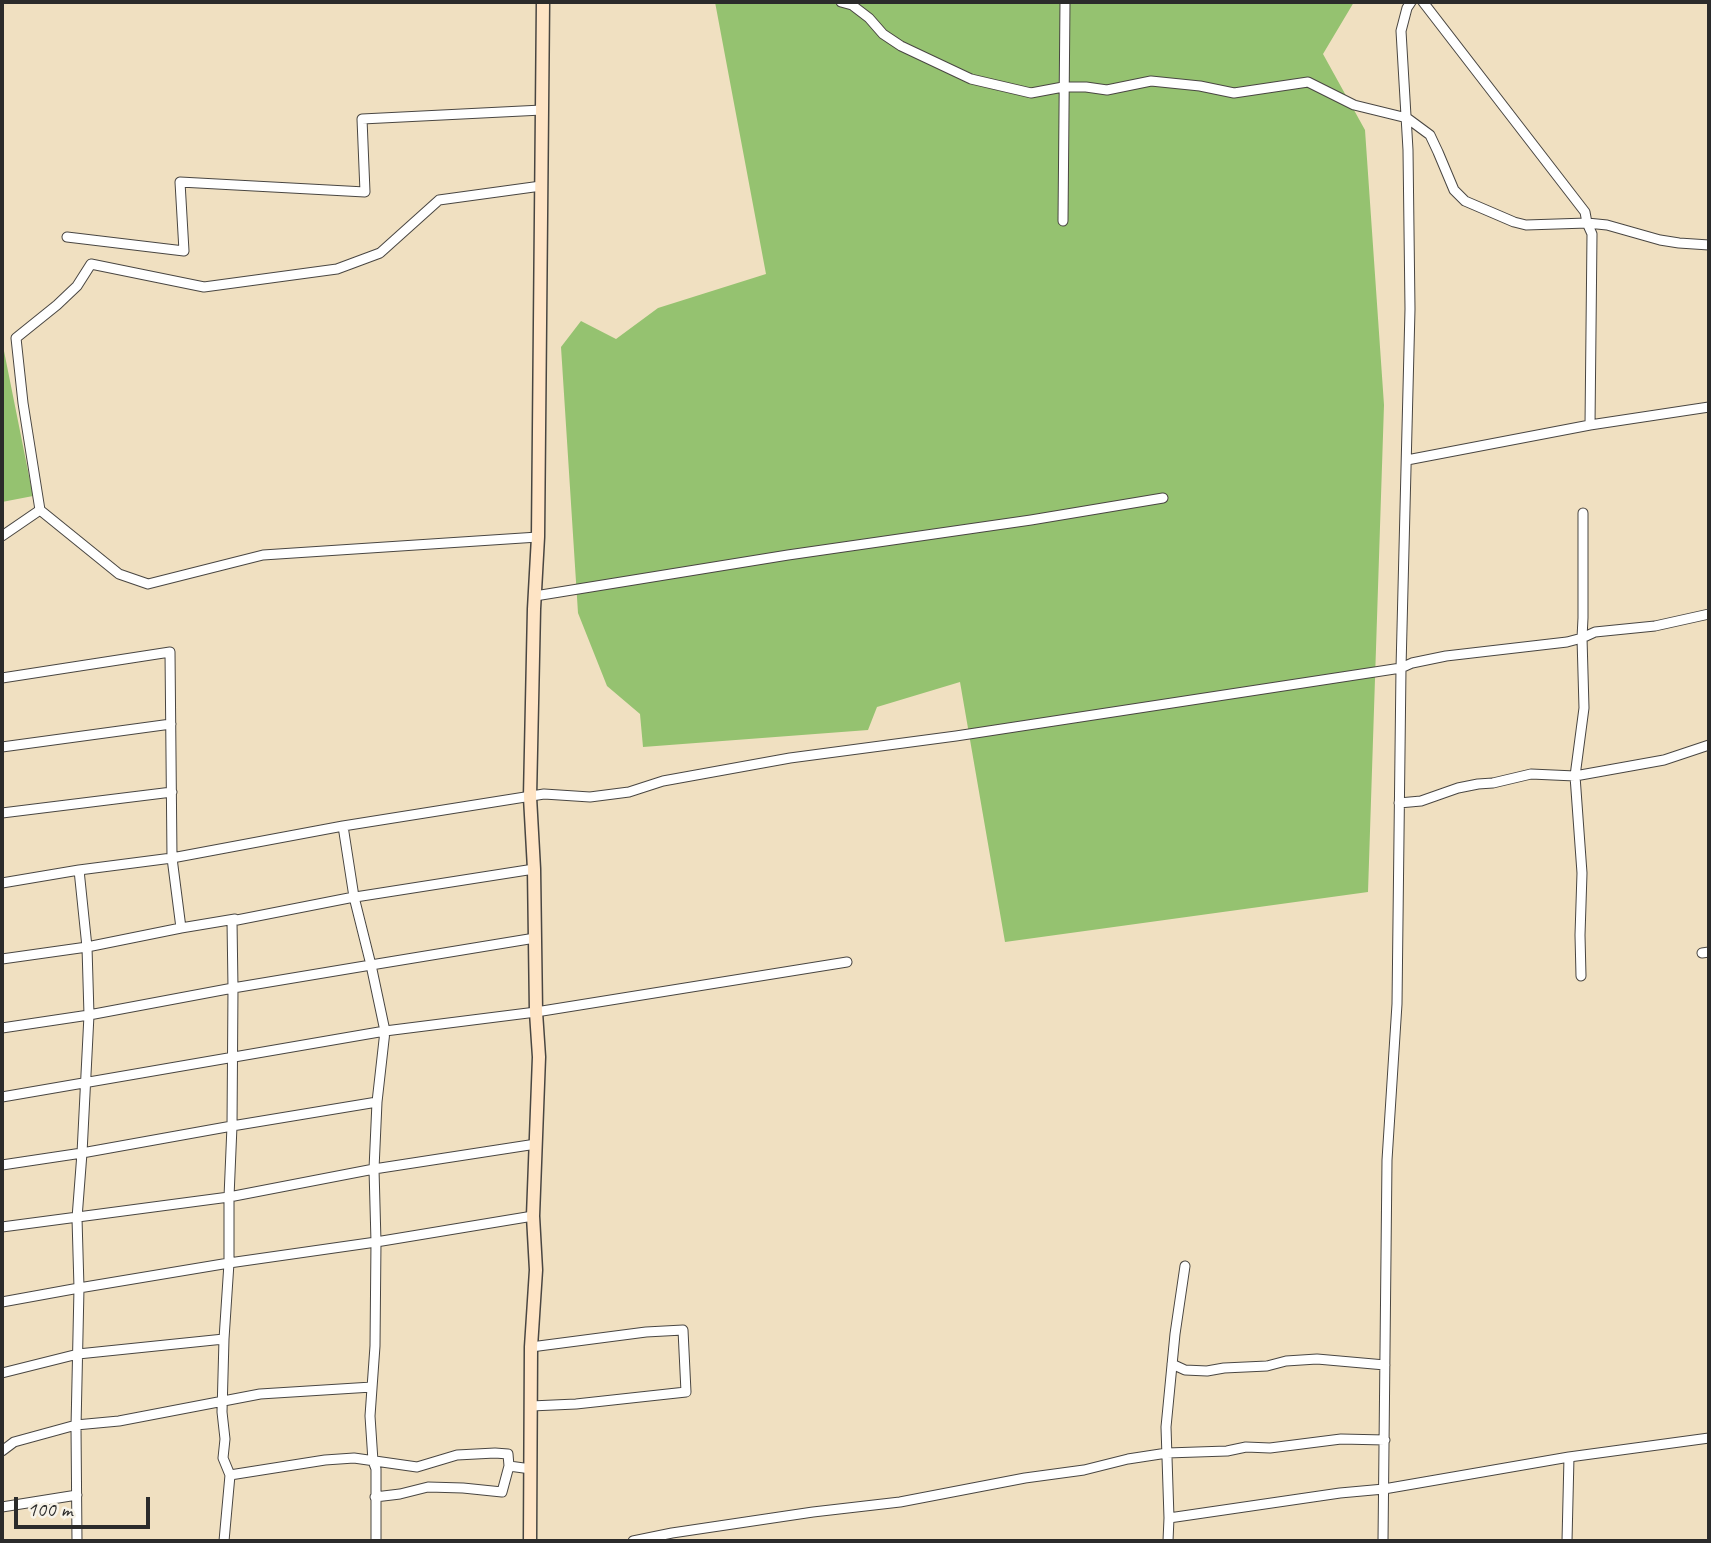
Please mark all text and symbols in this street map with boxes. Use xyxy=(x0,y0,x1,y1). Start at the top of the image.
scale bar xyxy=(18,1484,154,1528)
text: 100 m xyxy=(27,1496,72,1522)

